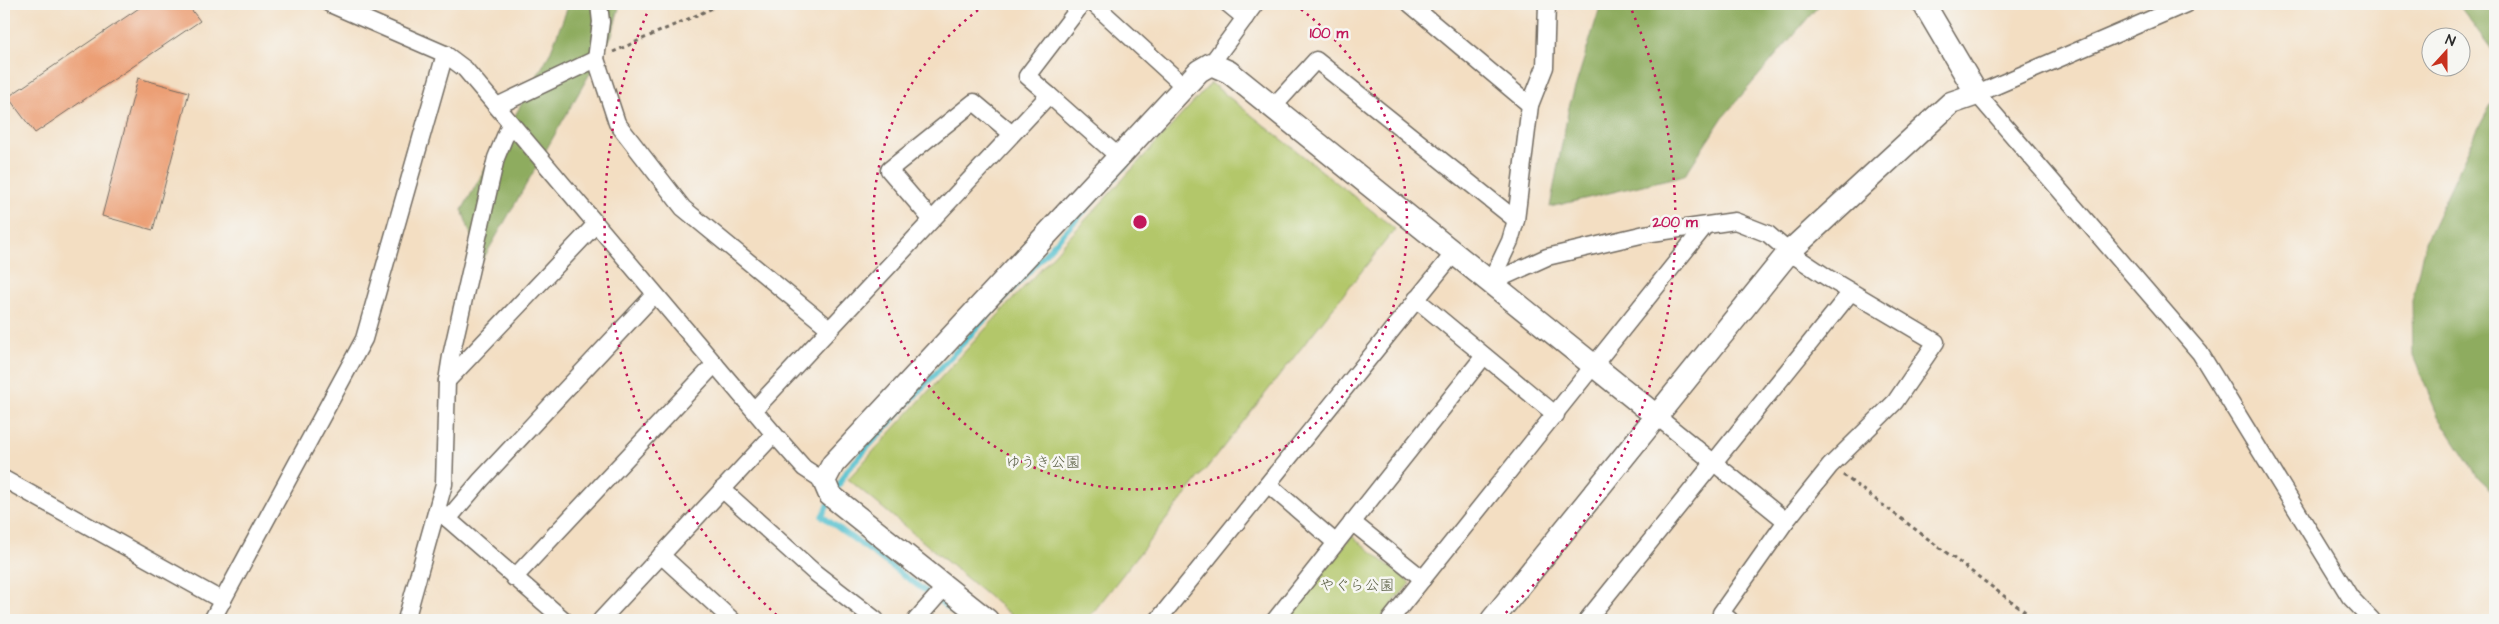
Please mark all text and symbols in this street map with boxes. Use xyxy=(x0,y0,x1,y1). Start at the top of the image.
text: 100 m xyxy=(1310,23,1349,44)
north arrow xyxy=(2422,28,2472,78)
text: N xyxy=(2443,30,2458,52)
text: 200 m xyxy=(1651,212,1698,233)
centre of rings xyxy=(1131,213,1149,231)
park label: ゆうき公園 xyxy=(1005,452,1081,473)
park label: やぐら公園 xyxy=(1319,575,1395,596)

